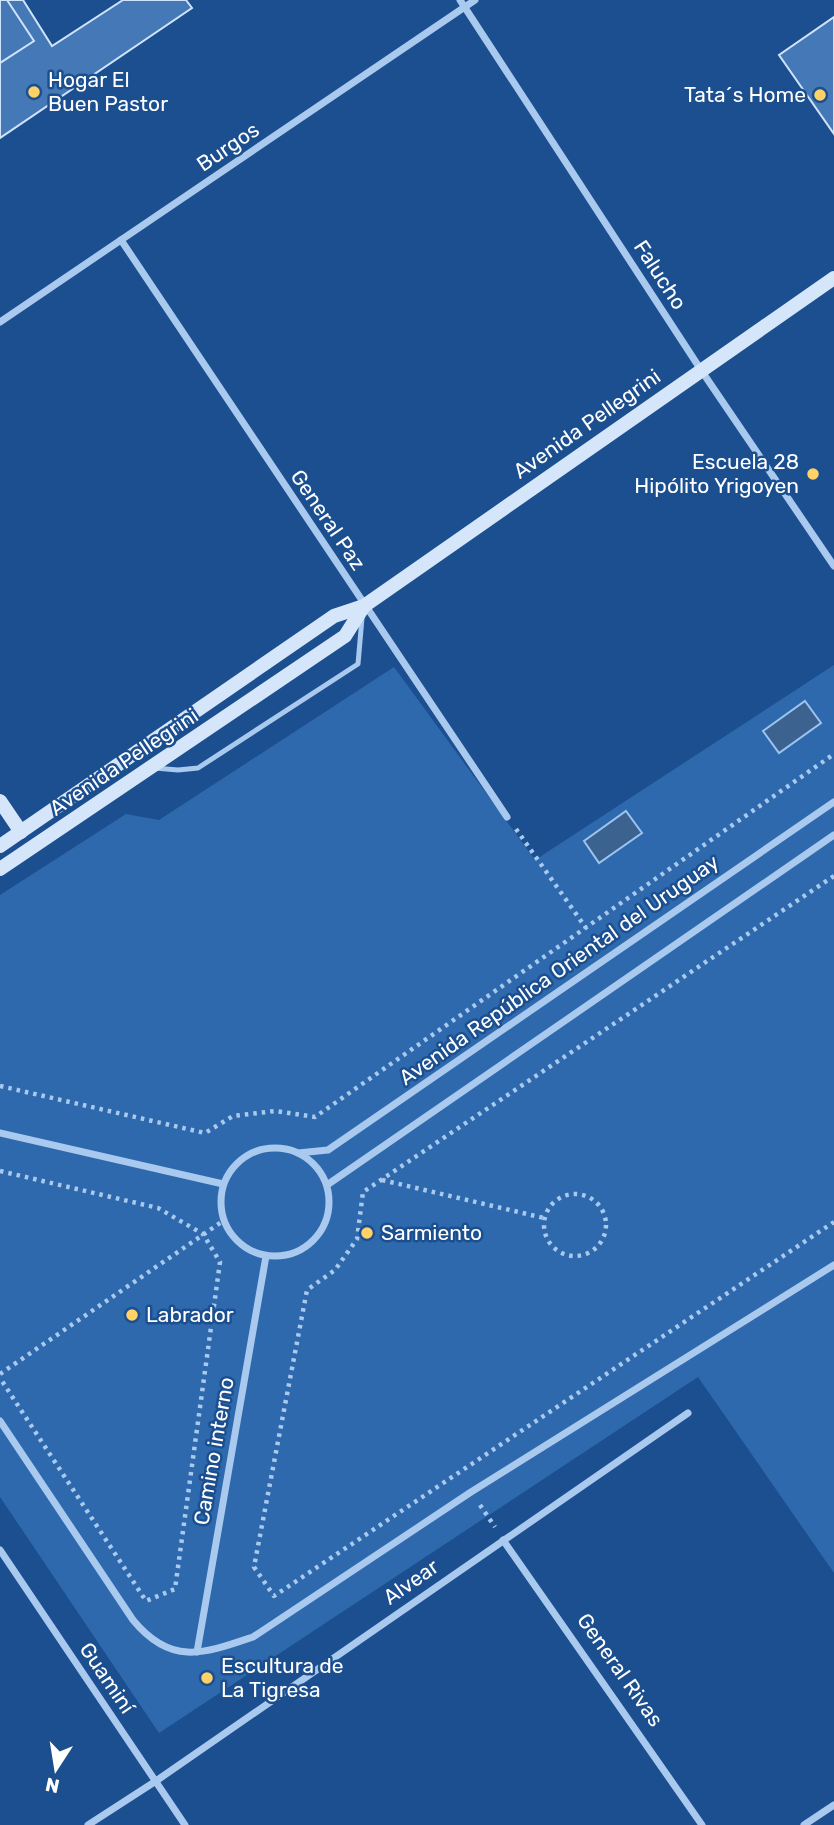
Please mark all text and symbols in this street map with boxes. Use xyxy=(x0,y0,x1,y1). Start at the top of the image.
place label: Hogar El Buen Pastor xyxy=(48,67,168,116)
place label: Tata´s Home xyxy=(684,82,806,107)
marker: Hogar El Buen Pastor xyxy=(26,84,42,100)
marker: Tata´s Home xyxy=(812,87,828,103)
street label: Burgos xyxy=(192,117,264,176)
street label: Falucho xyxy=(629,235,692,314)
street label: Avenida Pellegrini xyxy=(508,363,665,484)
place label: Escuela 28 Hipólito Yrigoyen xyxy=(634,449,799,498)
street label: General Paz xyxy=(286,465,371,575)
marker: Escuela 28 Hipólito Yrigoyen xyxy=(805,466,821,482)
street label: Avenida Pellegrini xyxy=(45,703,203,821)
street label: Avenida República Oriental del Uruguay xyxy=(394,849,724,1090)
place label: Sarmiento xyxy=(381,1220,482,1245)
marker: Sarmiento xyxy=(359,1225,375,1241)
place label: Labrador xyxy=(146,1302,234,1327)
marker: Labrador xyxy=(124,1307,140,1323)
street label: Camino interno xyxy=(188,1375,239,1527)
street label: Alvear xyxy=(378,1554,443,1610)
street label: General Rivas xyxy=(572,1608,669,1731)
street label: Guaminí xyxy=(75,1638,141,1719)
place label: Escultura de La Tigresa xyxy=(221,1653,343,1702)
marker: Escultura de La Tigresa xyxy=(199,1670,215,1686)
north arrow xyxy=(21,1734,91,1804)
text: N xyxy=(43,1772,62,1798)

